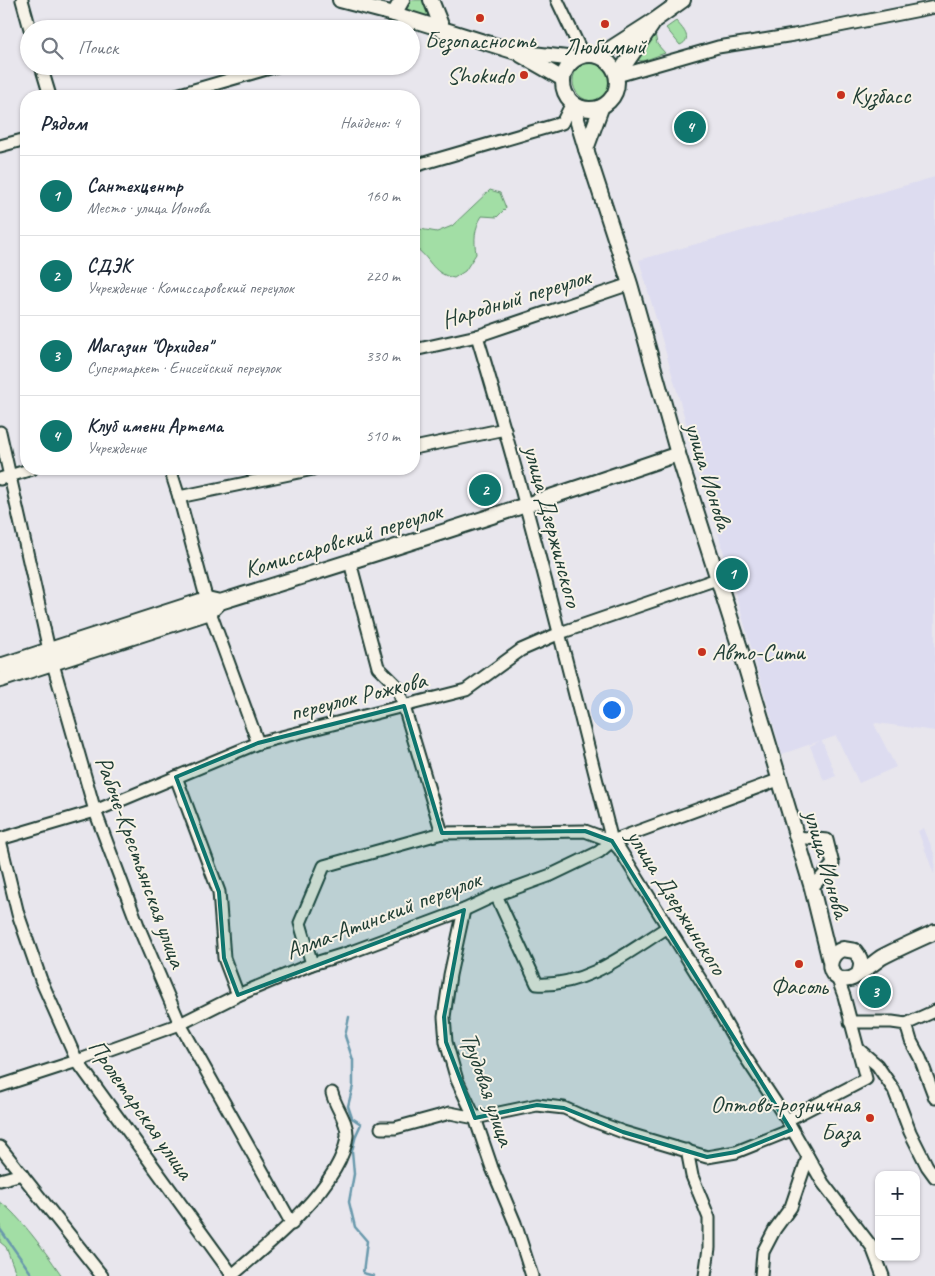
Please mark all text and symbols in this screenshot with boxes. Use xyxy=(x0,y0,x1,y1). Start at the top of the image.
marker: Безопасность xyxy=(474,12,486,24)
marker: Любимый xyxy=(599,18,611,30)
search box xyxy=(20,20,420,75)
place label: Безопасность xyxy=(424,25,537,56)
place label: Любимый xyxy=(564,31,648,61)
icon: search xyxy=(38,34,66,62)
text: Поиск xyxy=(78,36,118,60)
place label: Shokudo xyxy=(447,60,516,90)
marker: Shokudo xyxy=(518,69,530,81)
place label: Кузбасс xyxy=(851,80,912,111)
marker: Кузбасс xyxy=(835,89,847,101)
pin: 4 xyxy=(674,108,706,146)
text: Рядом xyxy=(40,110,87,136)
text: Найдено: 4 xyxy=(340,113,400,133)
text: Сантехцентр xyxy=(87,174,182,198)
text: 1 xyxy=(52,186,60,206)
text: 160 m xyxy=(366,186,400,206)
text: Место · улица Ионова xyxy=(87,198,210,218)
text: СДЭК xyxy=(87,254,131,278)
street label: Народный переулок xyxy=(438,260,596,335)
text: 2 xyxy=(52,266,60,286)
text: 220 m xyxy=(366,266,400,286)
text: Учреждение · Комиссаровский переулок xyxy=(87,278,294,298)
text: Магазин "Орхидея" xyxy=(87,334,212,358)
text: 3 xyxy=(52,346,60,366)
text: 330 m xyxy=(366,346,400,366)
text: Супермаркет · Енисейский переулок xyxy=(87,358,280,378)
text: Клуб имени Артема xyxy=(87,414,223,438)
street label: улица Ионова xyxy=(678,417,740,536)
text: 4 xyxy=(52,426,60,446)
text: 510 m xyxy=(366,426,400,446)
text: Учреждение xyxy=(87,438,146,458)
street label: улица Дзержинского xyxy=(516,440,589,612)
pin: 2 xyxy=(469,471,501,509)
street label: Комиссаровский переулок xyxy=(241,495,447,584)
pin: 1 xyxy=(716,555,748,593)
place label: Авто-Сити xyxy=(712,637,806,667)
marker: Авто-Сити xyxy=(696,646,708,658)
street label: переулок Рожкова xyxy=(287,664,431,727)
your location xyxy=(599,697,625,723)
street label: Рабоче-Крестьянская улица xyxy=(89,752,194,973)
street label: улица Ионова xyxy=(797,805,857,924)
street label: улица Дзержинского xyxy=(619,822,735,982)
street label: Алма-Атинский переулок xyxy=(281,863,487,966)
marker: Фасоль xyxy=(793,958,805,970)
place label: Фасоль xyxy=(770,971,829,1001)
pin: 3 xyxy=(859,973,891,1011)
street label: Трудовая улица xyxy=(455,1028,522,1151)
street label: Пролетарская улица xyxy=(82,1033,201,1186)
place label: Оптово-розничная База xyxy=(711,1089,861,1148)
marker: Оптово-розничная База xyxy=(864,1112,876,1124)
map controls xyxy=(875,1171,920,1261)
button: + xyxy=(875,1171,920,1216)
button: − xyxy=(875,1216,920,1261)

